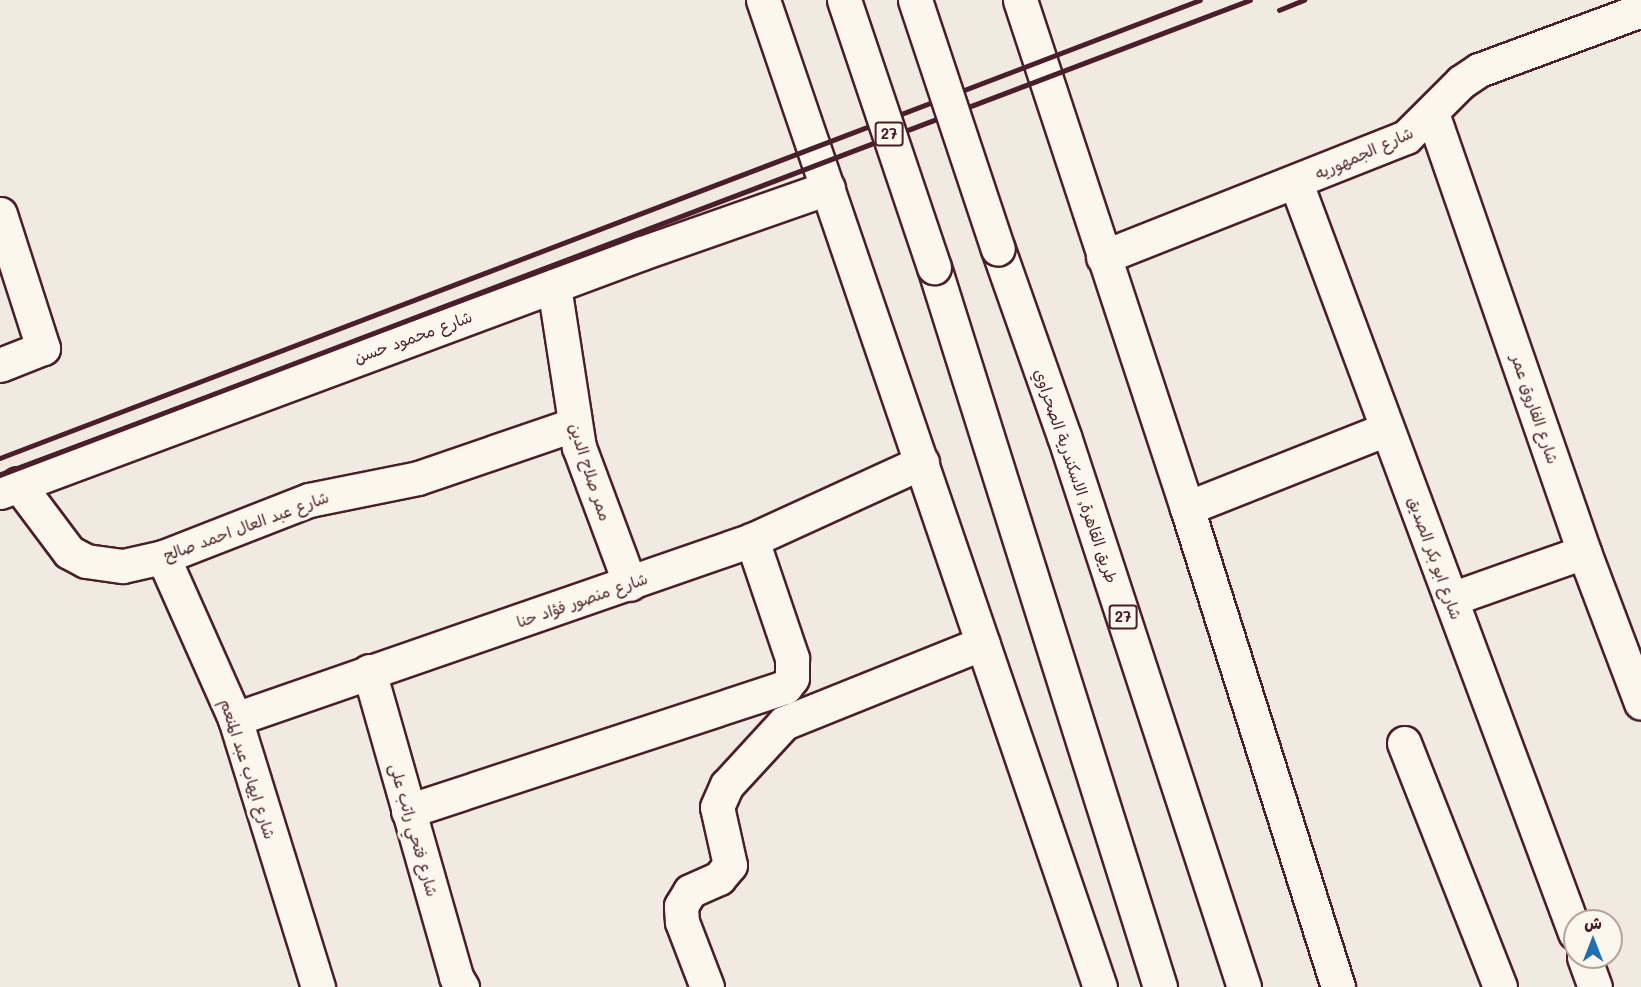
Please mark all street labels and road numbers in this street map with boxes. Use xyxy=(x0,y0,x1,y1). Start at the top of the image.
road number: 27 xyxy=(874,122,904,146)
street label: شارع الجمهوريه xyxy=(1312,123,1416,183)
street label: شارع محمود حسن xyxy=(351,307,475,367)
street label: شارع الفاروق عمر xyxy=(1507,352,1563,466)
street label: طريق القاهرة, الاسكندرية الصحراوي xyxy=(1030,366,1122,586)
street label: ممر صلاح الدين xyxy=(565,421,615,523)
street label: شارع عبد العال احمد صالح xyxy=(161,487,331,565)
street label: شارع ابو بكر الصديق xyxy=(1404,494,1466,622)
street label: شارع منصور فؤاد حنا xyxy=(514,569,650,631)
road number: 27 xyxy=(1108,605,1138,629)
street label: شارع ايهاب عبد المنعم xyxy=(216,697,280,841)
street label: شارع فتحي راتب على xyxy=(386,761,442,899)

